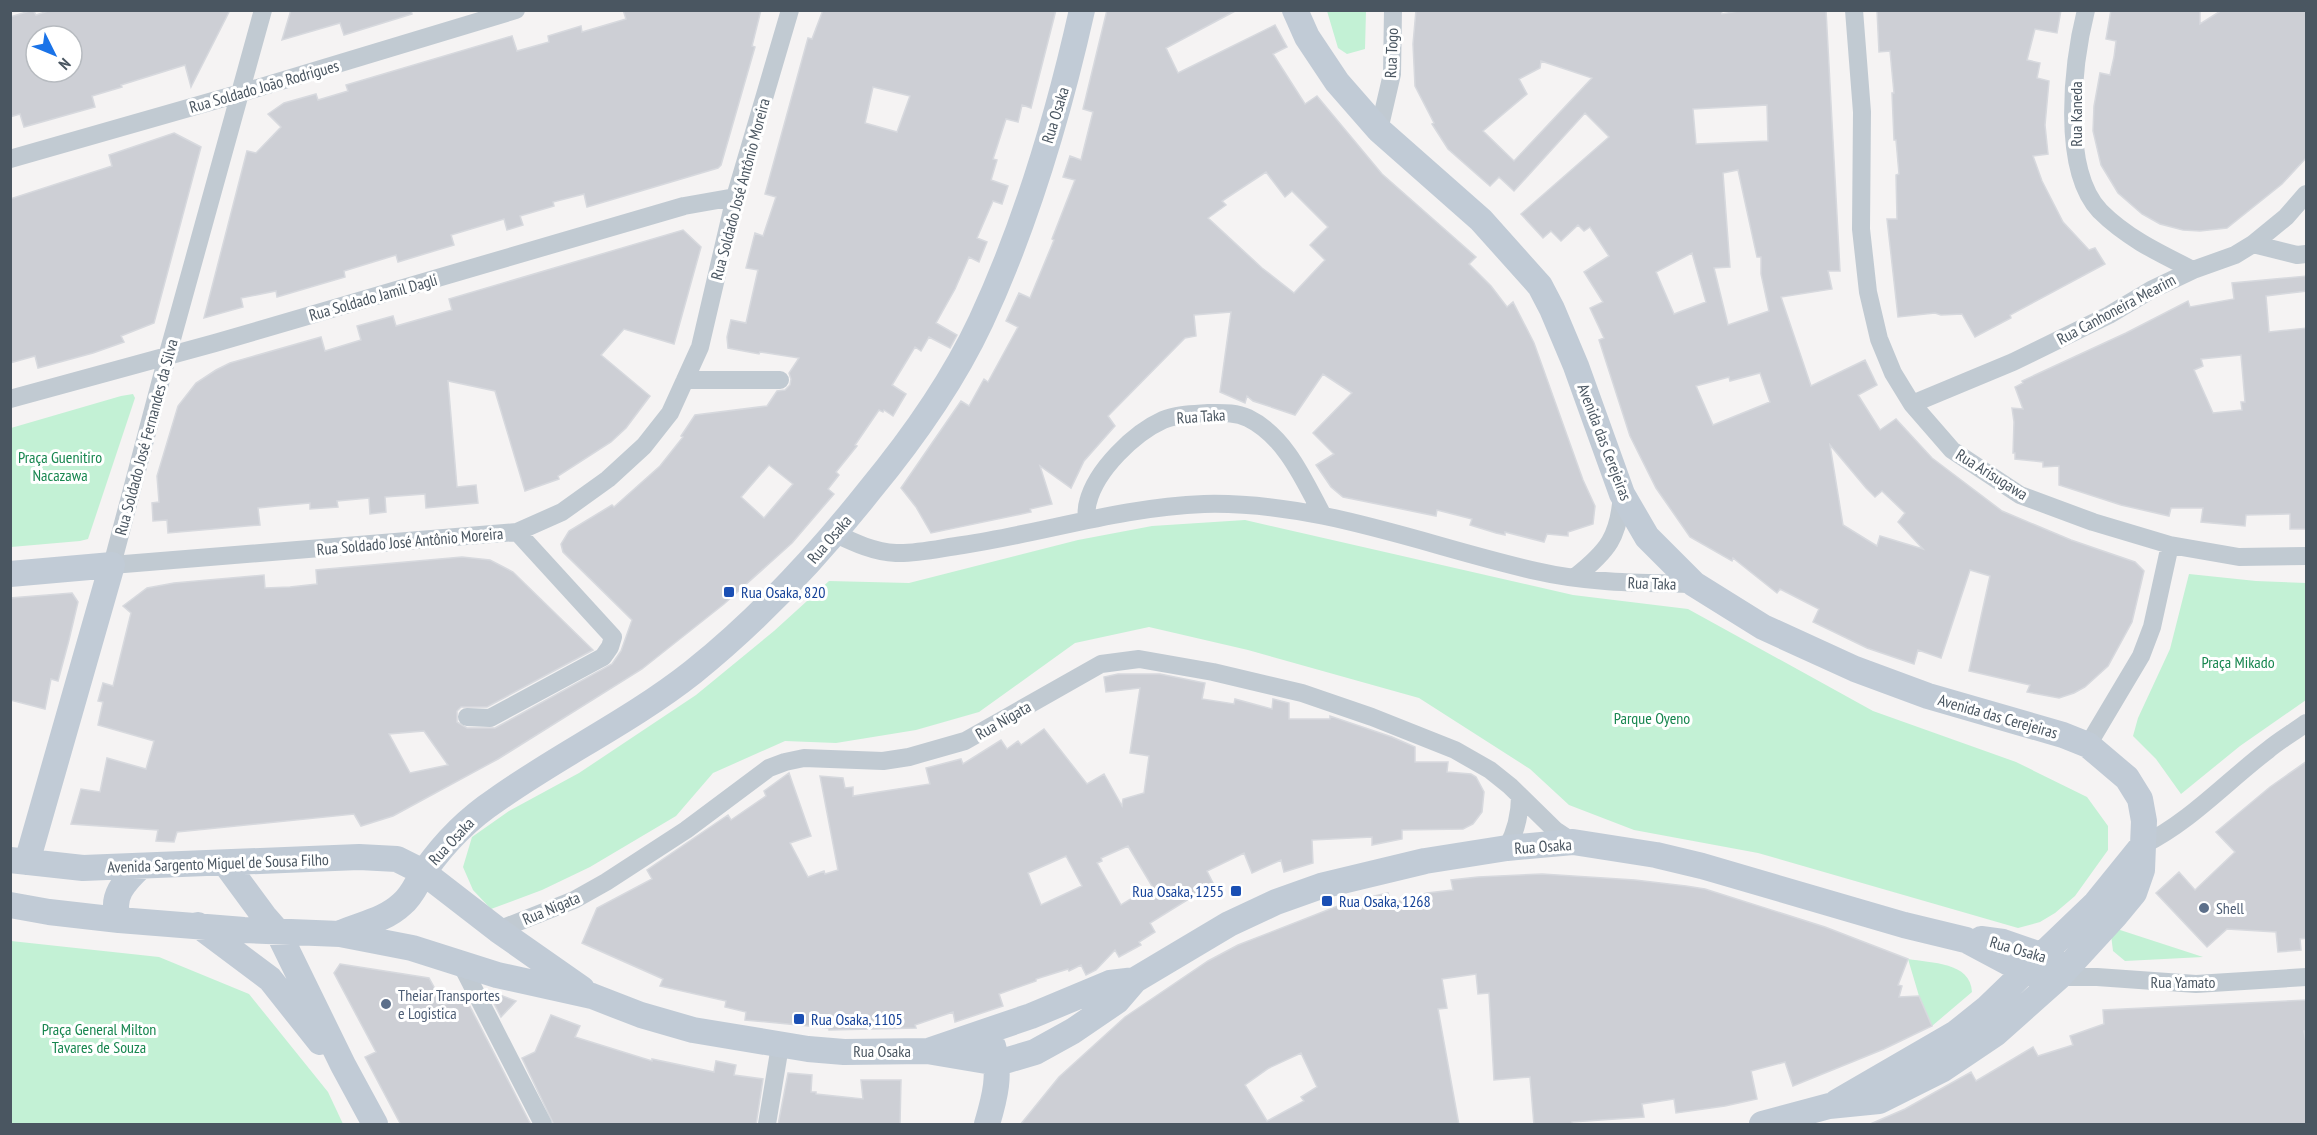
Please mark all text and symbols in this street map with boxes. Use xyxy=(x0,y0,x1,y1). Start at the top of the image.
north arrow xyxy=(24,24,84,84)
street label: Rua Togo xyxy=(1380,27,1402,78)
text: N xyxy=(55,54,75,74)
street label: Rua Soldado João Rodrigues xyxy=(187,55,341,117)
street label: Rua Kaneda xyxy=(2066,81,2086,147)
street label: Rua Osaka xyxy=(1037,85,1073,145)
street label: Rua Soldado José Antônio Moreira xyxy=(706,96,774,282)
street label: Rua Soldado Jamil Dagli xyxy=(306,269,440,325)
street label: Rua Canhoneira Mearim xyxy=(2053,269,2179,349)
street label: Rua Soldado José Fernandes da Silva xyxy=(110,337,182,537)
street label: Avenida das Cerejeiras xyxy=(1574,381,1636,503)
street label: Rua Taka xyxy=(1176,404,1226,428)
street label: Rua Arisugawa xyxy=(1952,444,2032,504)
park label: Praça Guenitiro Nacazawa xyxy=(18,447,102,485)
street label: Rua Osaka xyxy=(803,511,855,567)
street label: Rua Soldado José Antônio Moreira xyxy=(316,523,504,559)
street label: Rua Taka xyxy=(1627,572,1677,594)
place label: Rua Osaka, 820 xyxy=(741,582,826,602)
marker: Rua Osaka, 820 xyxy=(722,585,736,599)
park label: Praça Mikado xyxy=(2201,652,2275,672)
street label: Avenida das Cerejeiras xyxy=(1936,689,2060,743)
street label: Rua Nigata xyxy=(972,696,1034,744)
park label: Parque Oyeno xyxy=(1614,708,1690,728)
street label: Rua Osaka xyxy=(424,813,478,869)
street label: Rua Osaka xyxy=(1514,834,1572,858)
street label: Avenida Sargento Miguel de Sousa Filho xyxy=(107,849,329,877)
place label: Rua Osaka, 1255 xyxy=(1132,881,1224,901)
marker: Rua Osaka, 1255 xyxy=(1229,884,1243,898)
street label: Rua Nigata xyxy=(519,887,583,929)
place label: Rua Osaka, 1268 xyxy=(1339,891,1431,911)
marker: Rua Osaka, 1268 xyxy=(1320,894,1334,908)
place label: Shell xyxy=(2216,898,2244,918)
marker: Shell xyxy=(2197,901,2211,915)
street label: Rua Osaka xyxy=(1988,931,2048,967)
street label: Rua Yamato xyxy=(2151,972,2215,992)
place label: Theiar Transportes e Logistica xyxy=(398,985,500,1023)
marker: Theiar Transportes e Logistica xyxy=(379,997,393,1011)
place label: Rua Osaka, 1105 xyxy=(811,1009,903,1029)
marker: Rua Osaka, 1105 xyxy=(792,1012,806,1026)
park label: Praça General Milton Tavares de Souza xyxy=(42,1019,156,1057)
street label: Rua Osaka xyxy=(853,1041,911,1061)

